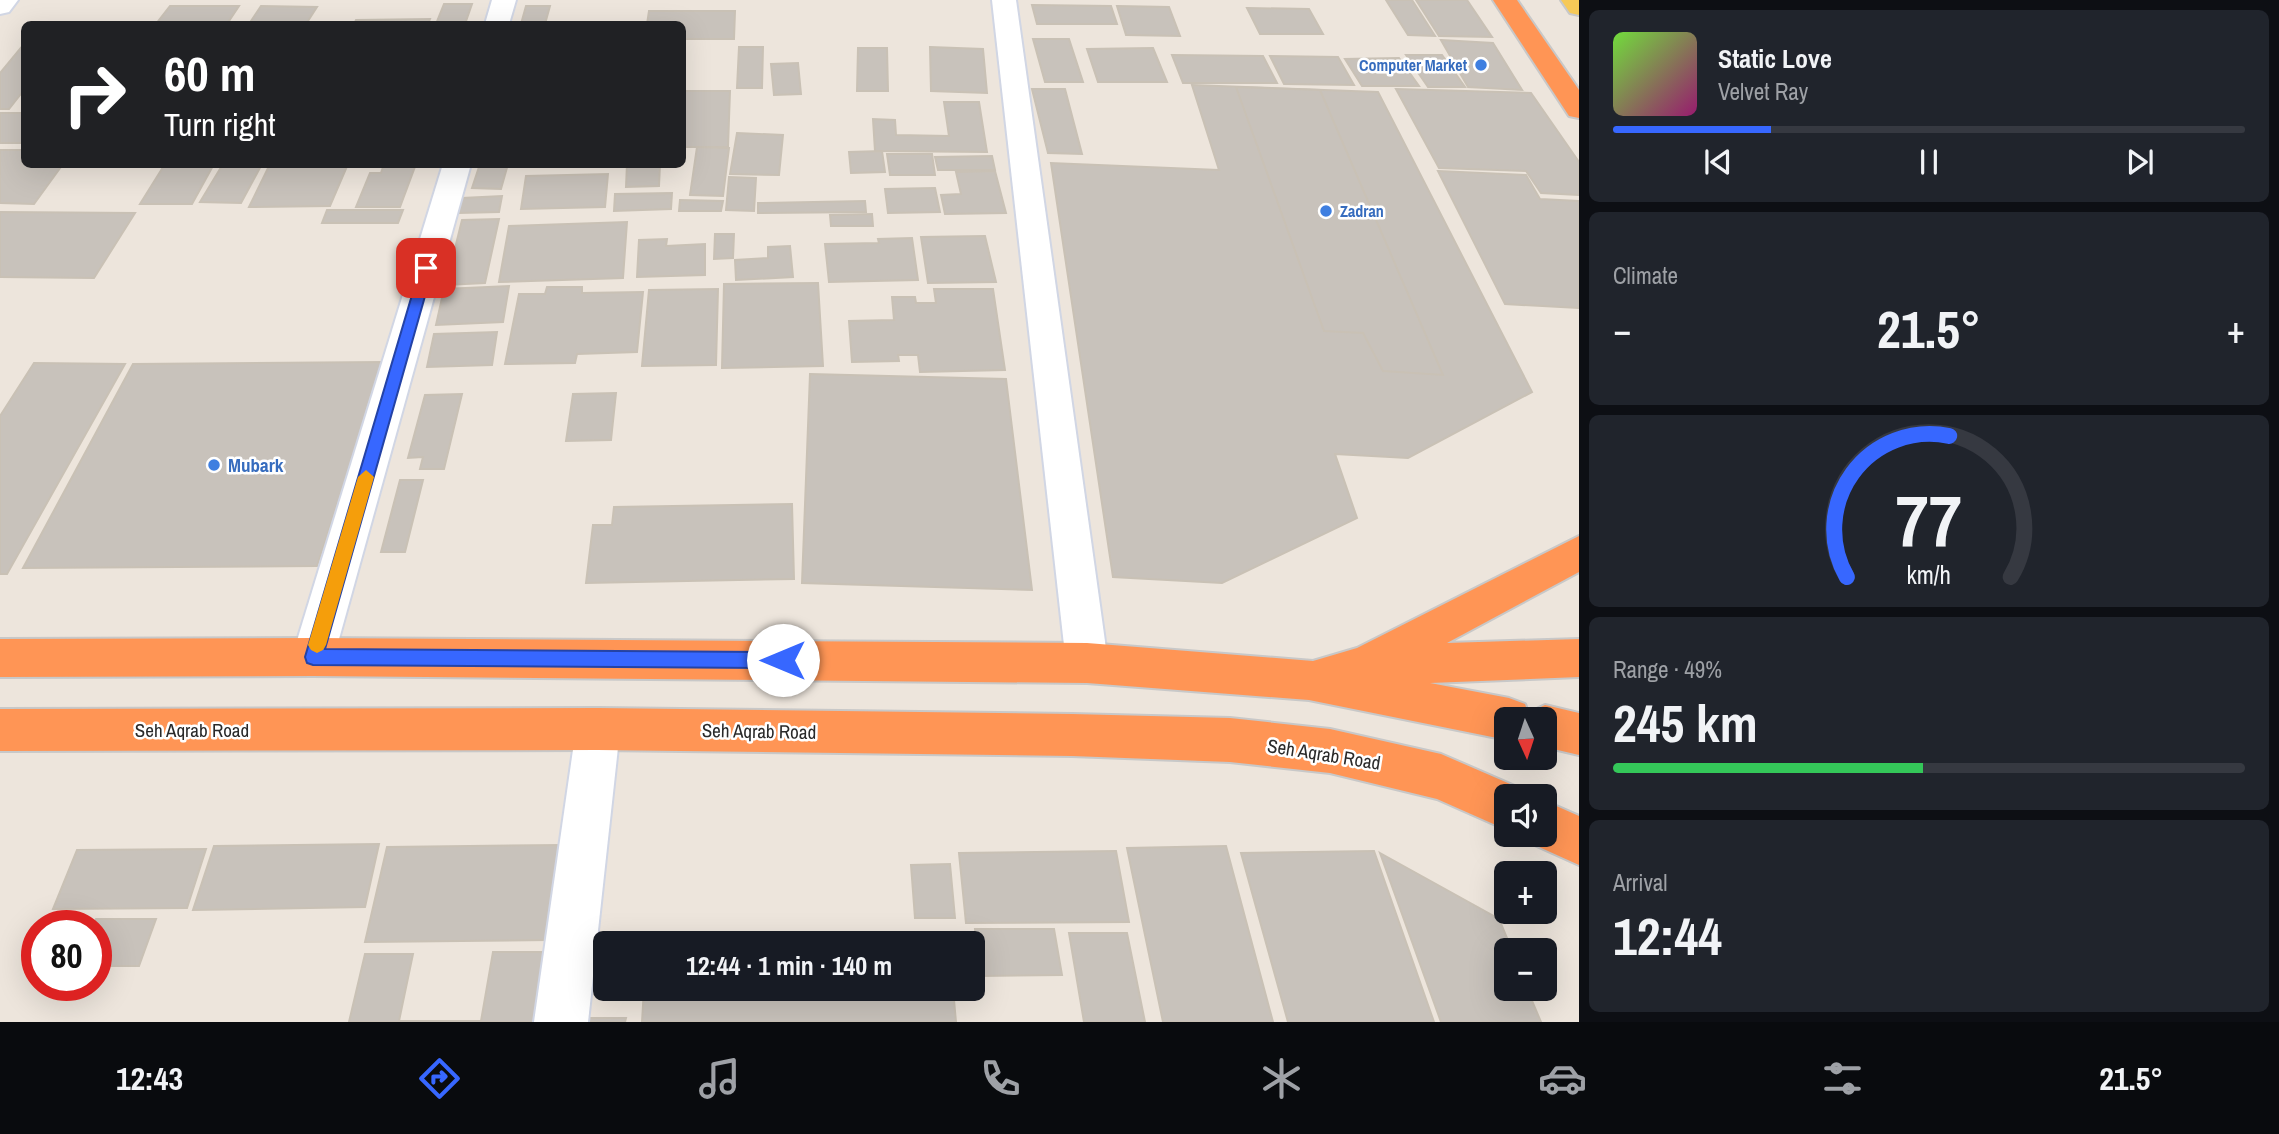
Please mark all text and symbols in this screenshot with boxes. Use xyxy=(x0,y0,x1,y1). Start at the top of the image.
text: 60 m xyxy=(164,40,256,106)
text: Static Love xyxy=(1718,41,1832,76)
icon: right xyxy=(49,49,140,140)
place label: Computer Market xyxy=(1359,54,1468,76)
marker: Computer Market xyxy=(1473,57,1489,73)
text: Velvet Ray xyxy=(1718,76,1808,107)
text: Turn right xyxy=(164,103,276,146)
icon: previous xyxy=(1699,143,1737,181)
icon: pause xyxy=(1910,143,1948,181)
icon: next xyxy=(2121,143,2159,181)
place label: Zadran xyxy=(1340,200,1384,222)
marker: Zadran xyxy=(1318,203,1334,219)
pin xyxy=(396,238,456,298)
icon: arrive xyxy=(407,249,445,287)
text: Climate xyxy=(1613,260,1678,291)
text: 21.5° xyxy=(1877,294,1981,364)
text: − xyxy=(1613,304,1631,355)
text: + xyxy=(2227,304,2245,355)
place label: Mubark xyxy=(228,452,284,478)
marker: Mubark xyxy=(206,457,222,473)
text: 77 xyxy=(1896,472,1962,570)
text: km/h xyxy=(1907,558,1951,592)
position arrow xyxy=(746,623,820,697)
text: Range · 49% xyxy=(1613,654,1722,685)
text: 245 km xyxy=(1613,688,1758,758)
north arrow xyxy=(1494,707,1558,770)
map controls xyxy=(1494,707,1557,1001)
street label: Seh Aqrab Road xyxy=(135,717,249,743)
street label: Seh Aqrab Road xyxy=(702,717,816,745)
street label: Seh Aqrab Road xyxy=(1265,732,1383,776)
button: sound xyxy=(1494,784,1557,847)
button: + xyxy=(1494,861,1557,924)
text: Arrival xyxy=(1613,867,1668,898)
text: 12:44 xyxy=(1613,901,1722,971)
speed limit sign: 80 xyxy=(21,910,112,1001)
button: − xyxy=(1494,938,1557,1001)
text: 12:44 · 1 min · 140 m xyxy=(686,948,892,983)
icon: directions xyxy=(415,1054,464,1103)
icon: music xyxy=(695,1054,744,1103)
icon: phone xyxy=(976,1054,1025,1103)
icon: climate xyxy=(1257,1054,1306,1103)
icon: car xyxy=(1538,1054,1587,1103)
icon: filters xyxy=(1818,1054,1867,1103)
text: 12:43 xyxy=(116,1057,183,1100)
text: 21.5° xyxy=(2099,1057,2163,1100)

